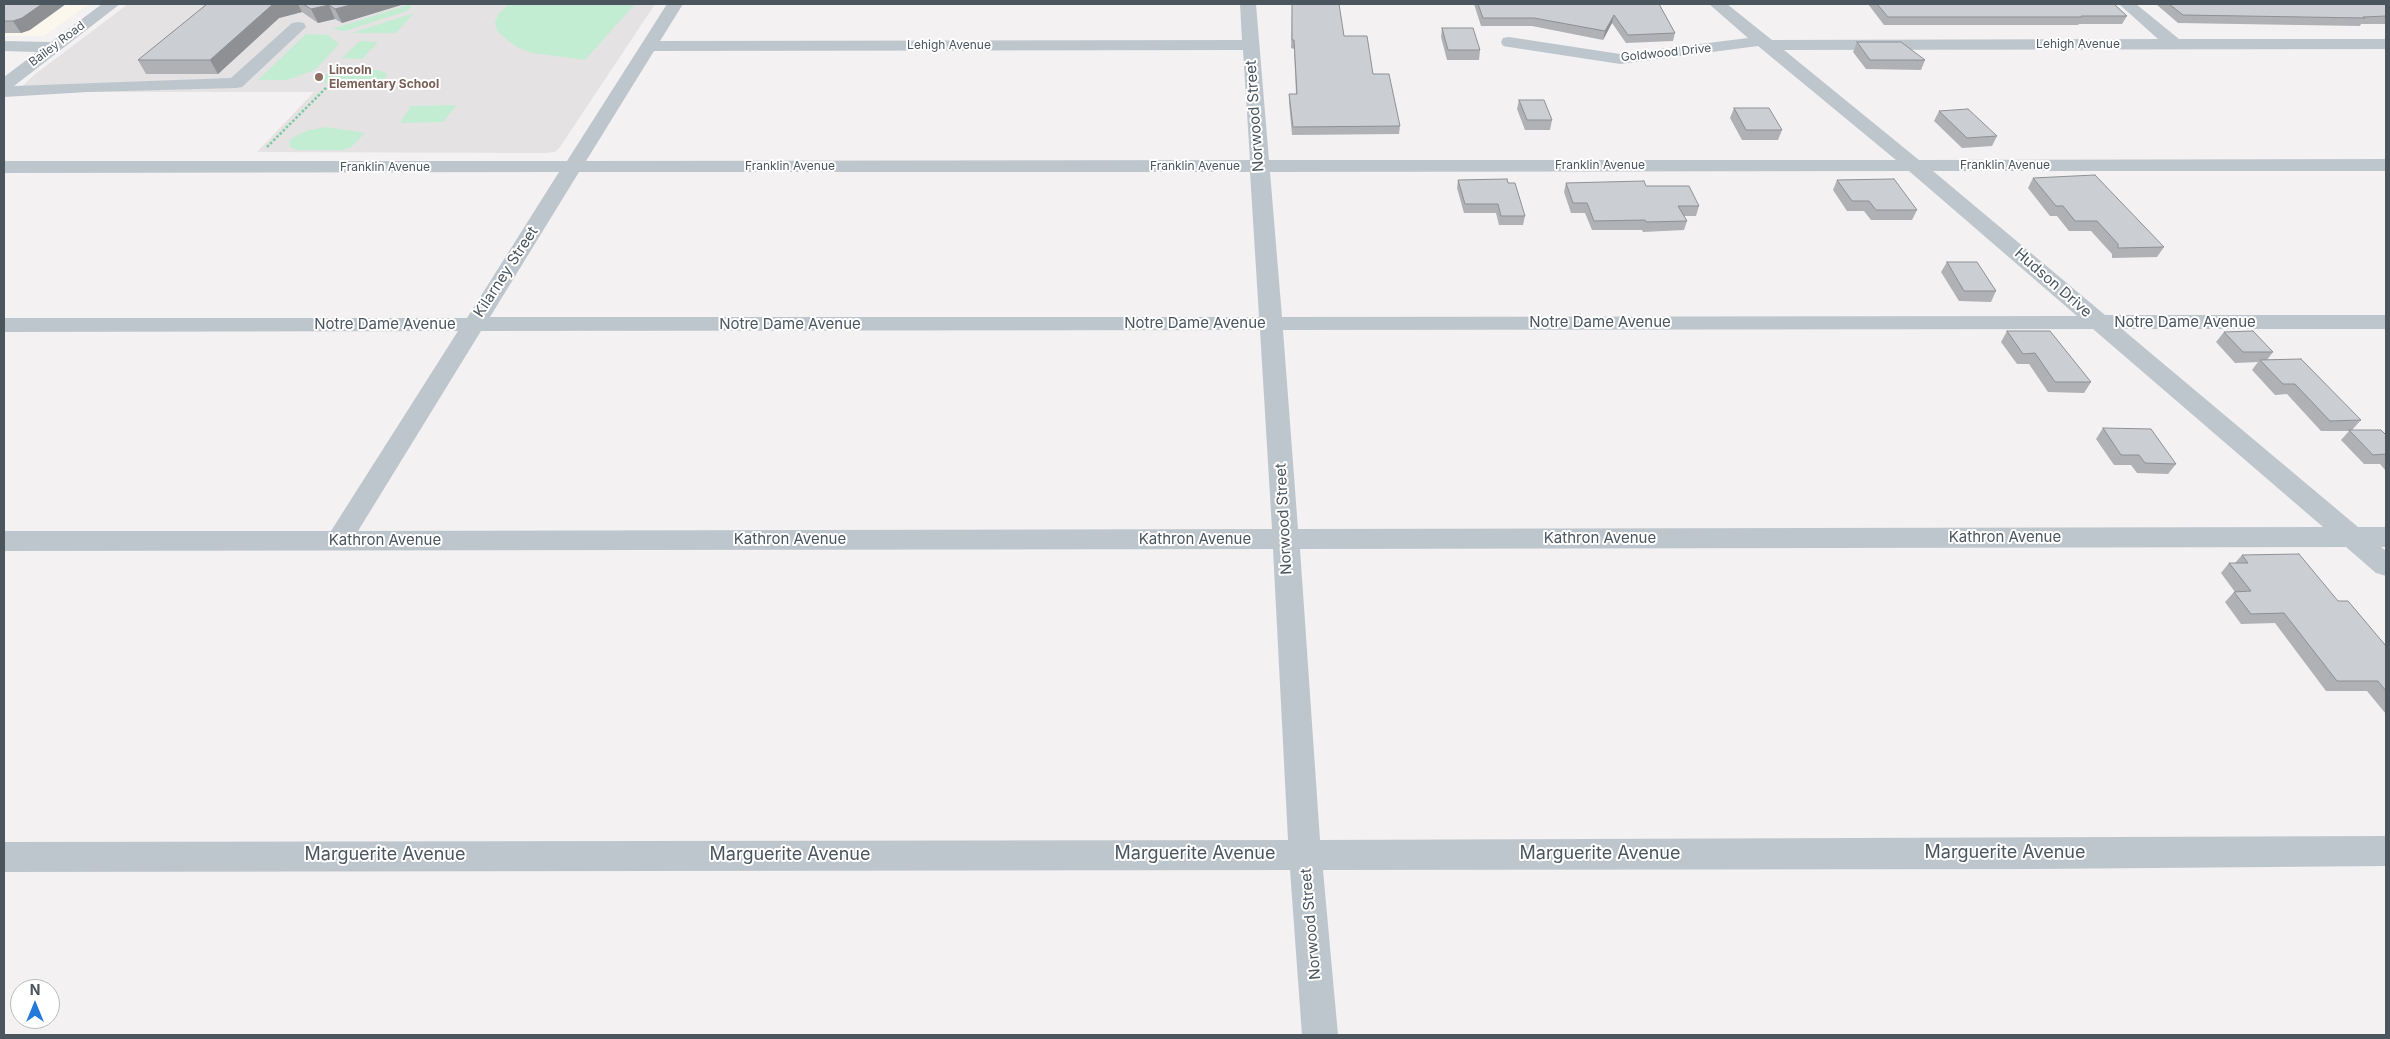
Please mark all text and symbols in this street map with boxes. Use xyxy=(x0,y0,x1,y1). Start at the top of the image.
street label: Bailey Road xyxy=(26,18,88,70)
street label: Lehigh Avenue xyxy=(2036,37,2120,51)
street label: Lehigh Avenue xyxy=(907,38,991,52)
street label: Goldwood Drive xyxy=(1620,41,1712,65)
street label: Norwood Street xyxy=(1242,60,1268,172)
place label: Lincoln Elementary School xyxy=(329,63,439,91)
marker: Lincoln Elementary School xyxy=(313,71,325,83)
street label: Franklin Avenue xyxy=(1555,158,1645,172)
street label: Franklin Avenue xyxy=(1960,158,2050,172)
street label: Franklin Avenue xyxy=(745,159,835,173)
street label: Franklin Avenue xyxy=(1150,159,1240,173)
street label: Franklin Avenue xyxy=(340,160,430,174)
street label: Kilarney Street xyxy=(470,223,542,321)
street label: Hudson Drive xyxy=(2011,245,2095,321)
street label: Notre Dame Avenue xyxy=(1529,313,1671,331)
street label: Notre Dame Avenue xyxy=(2114,313,2256,331)
street label: Notre Dame Avenue xyxy=(1124,314,1266,332)
street label: Notre Dame Avenue xyxy=(314,315,456,333)
street label: Notre Dame Avenue xyxy=(719,315,861,333)
street label: Norwood Street xyxy=(1272,463,1296,575)
street label: Kathron Avenue xyxy=(1949,528,2061,546)
street label: Kathron Avenue xyxy=(1544,529,1656,547)
street label: Kathron Avenue xyxy=(734,530,846,548)
street label: Kathron Avenue xyxy=(1139,530,1251,548)
street label: Kathron Avenue xyxy=(329,531,441,549)
street label: Marguerite Avenue xyxy=(1925,842,2085,864)
street label: Marguerite Avenue xyxy=(1115,843,1275,865)
street label: Marguerite Avenue xyxy=(1520,843,1680,865)
street label: Marguerite Avenue xyxy=(305,844,465,866)
street label: Marguerite Avenue xyxy=(710,844,870,866)
street label: Norwood Street xyxy=(1297,868,1325,980)
north arrow xyxy=(10,979,60,1029)
text: N xyxy=(30,981,40,998)

